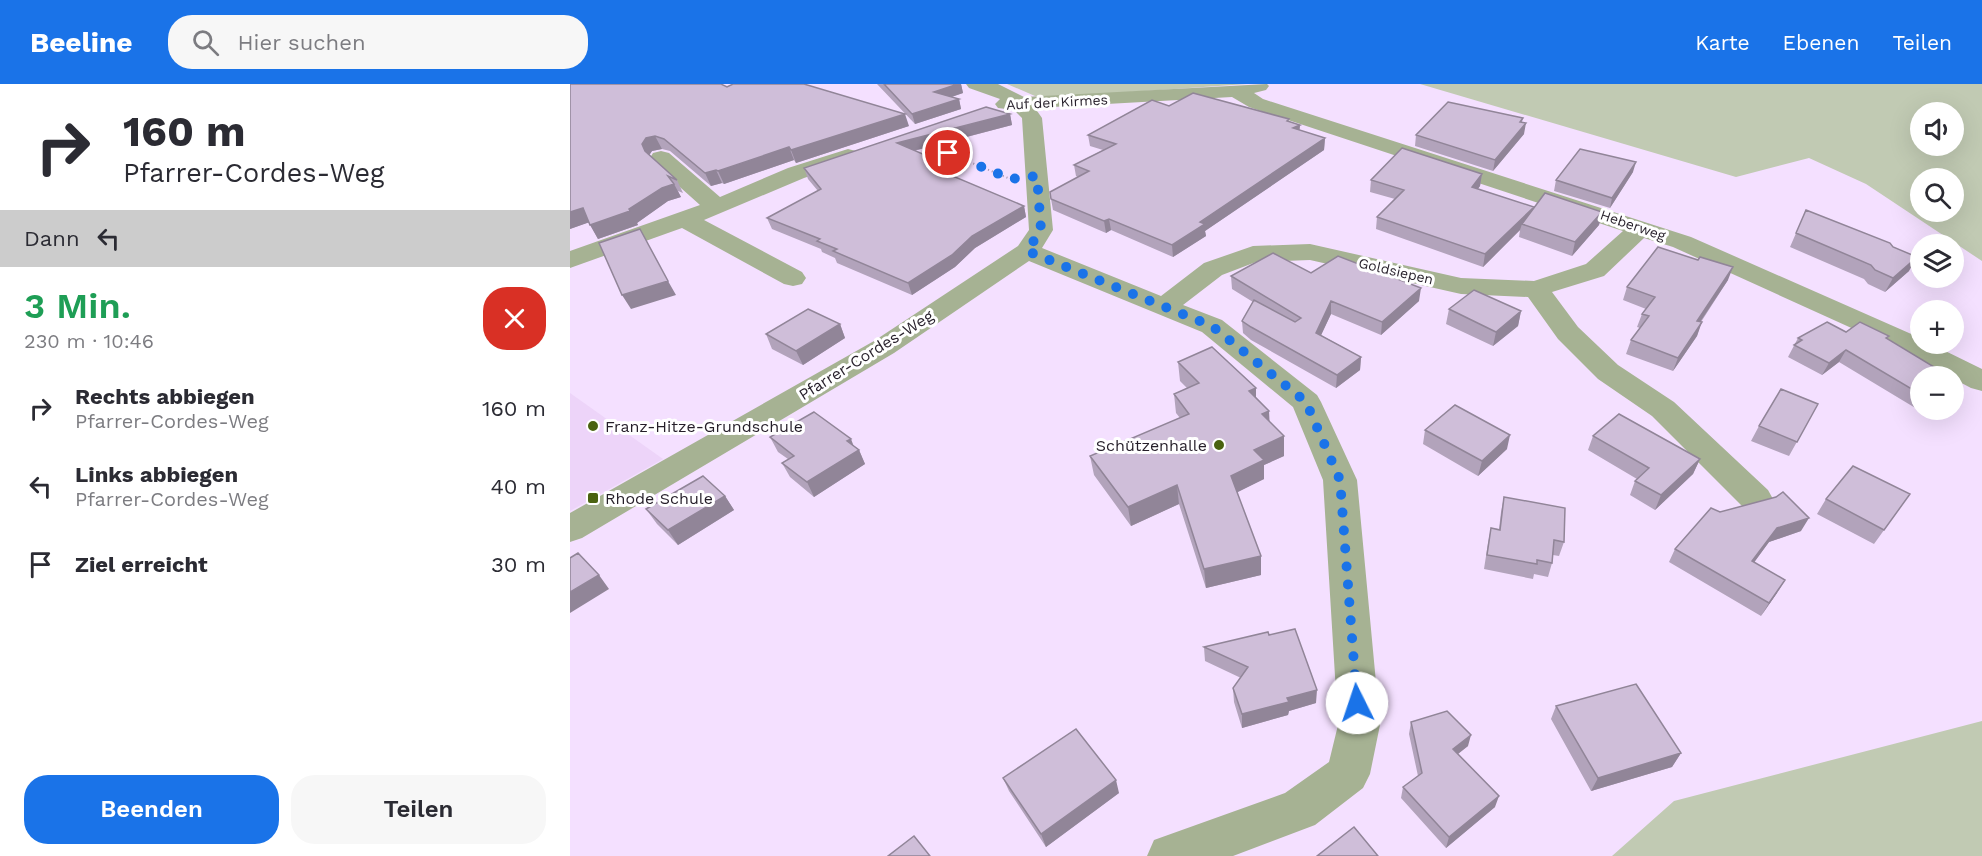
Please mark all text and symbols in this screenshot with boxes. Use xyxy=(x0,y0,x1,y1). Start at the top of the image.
search box xyxy=(168,15,588,69)
text: Beeline xyxy=(30,26,132,59)
icon: search xyxy=(189,26,222,59)
text: Hier suchen xyxy=(237,30,366,55)
text: Karte xyxy=(1695,30,1750,55)
text: Ebenen xyxy=(1783,30,1859,55)
text: Teilen xyxy=(1892,30,1952,55)
street label: Auf der Kirmes xyxy=(1006,91,1108,113)
map controls xyxy=(1910,102,1964,420)
button: sound xyxy=(1910,102,1964,156)
text: 160 m xyxy=(123,107,246,156)
icon: right xyxy=(24,108,102,186)
pin xyxy=(922,127,973,178)
icon: arrive xyxy=(931,136,964,169)
text: Pfarrer-Cordes-Weg xyxy=(123,157,384,189)
button: search xyxy=(1910,168,1964,222)
street label: Heberweg xyxy=(1598,206,1668,244)
icon: left xyxy=(92,222,125,255)
text: Dann xyxy=(24,226,80,251)
button: layers xyxy=(1910,234,1964,288)
street label: Goldsiepen xyxy=(1357,255,1435,287)
text: 3 Min. xyxy=(24,285,131,327)
button: close xyxy=(483,287,546,350)
button: + xyxy=(1910,300,1964,354)
street label: Pfarrer-Cordes-Weg xyxy=(795,306,937,404)
text: 230 m · 10:46 xyxy=(24,329,154,353)
button: − xyxy=(1910,366,1964,420)
text: Rechts abbiegen xyxy=(75,384,255,409)
icon: right xyxy=(24,392,57,425)
text: 160 m xyxy=(482,396,546,421)
text: Pfarrer-Cordes-Weg xyxy=(75,409,269,433)
place label: Franz-Hitze-Grundschule xyxy=(605,417,803,436)
marker: Franz-Hitze-Grundschule xyxy=(586,419,600,433)
place label: Schützenhalle xyxy=(1096,436,1207,455)
marker: Schützenhalle xyxy=(1212,438,1226,452)
text: Links abbiegen xyxy=(75,462,238,487)
icon: left xyxy=(24,470,57,503)
text: 40 m xyxy=(490,474,546,499)
text: Pfarrer-Cordes-Weg xyxy=(75,487,269,511)
place label: Rhode Schule xyxy=(605,489,713,508)
marker: Rhode Schule xyxy=(586,491,600,505)
icon: arrive xyxy=(24,548,57,581)
text: Ziel erreicht xyxy=(75,552,208,577)
text: 30 m xyxy=(491,552,546,577)
position arrow xyxy=(1325,671,1389,735)
button: Beenden xyxy=(24,775,279,844)
button: Teilen xyxy=(291,775,546,844)

